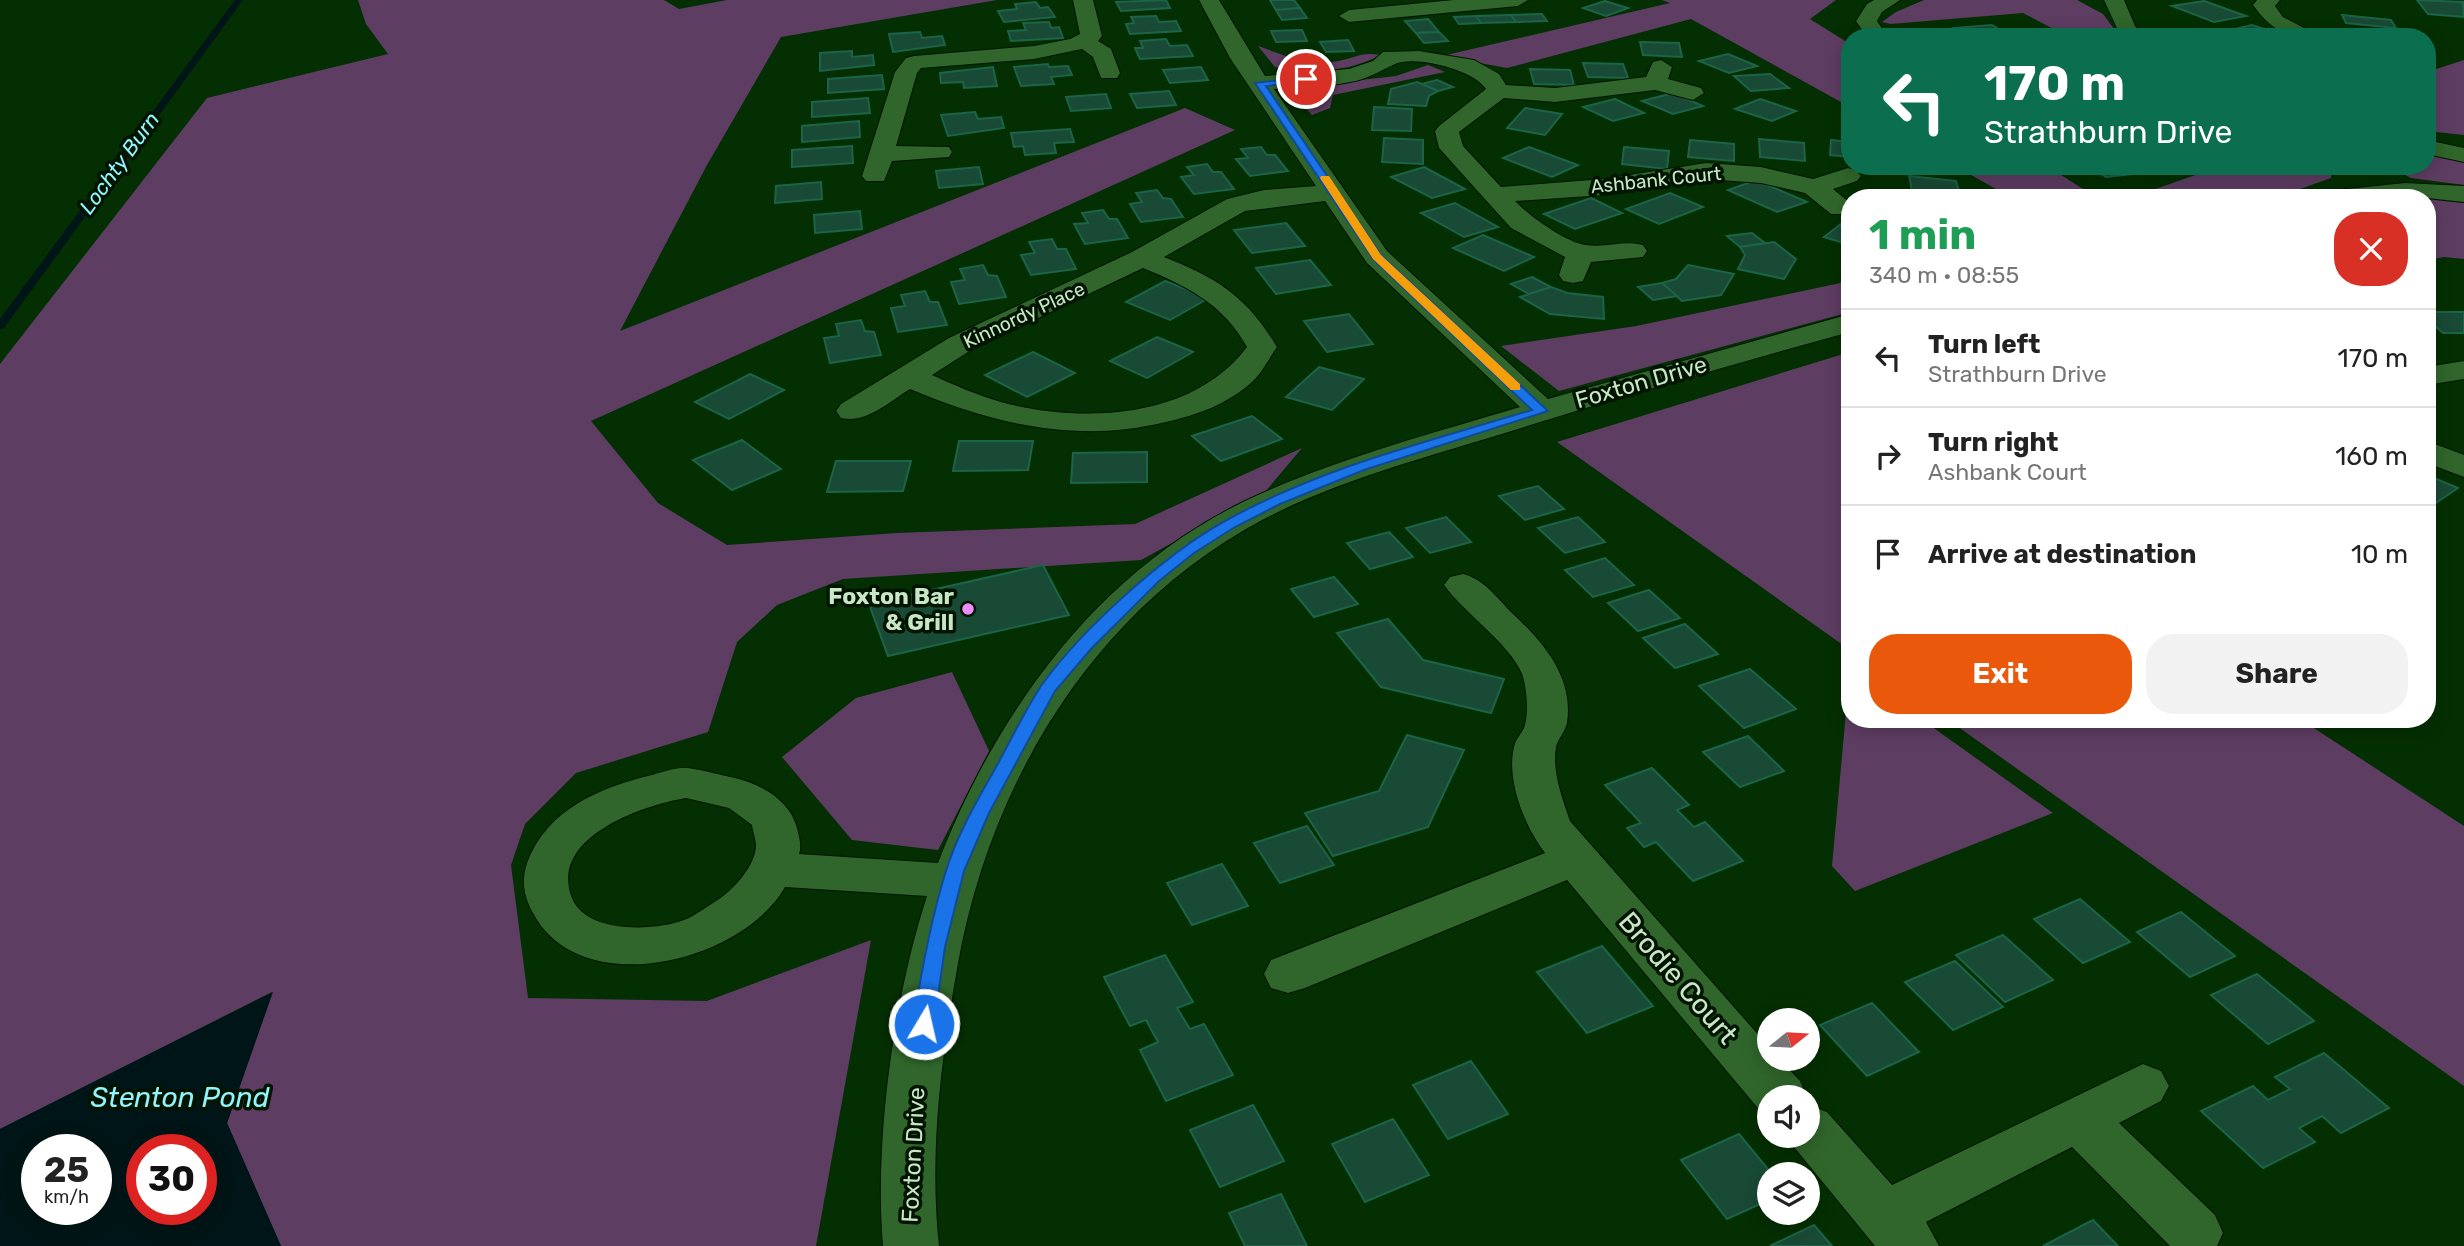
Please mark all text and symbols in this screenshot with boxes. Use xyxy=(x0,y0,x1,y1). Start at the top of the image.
pin xyxy=(1276,49,1336,109)
text: 170 m xyxy=(1984,54,2125,112)
icon: left xyxy=(1869,56,1960,147)
icon: arrive xyxy=(1287,60,1325,98)
water label: Lochty Burn xyxy=(74,107,164,219)
text: Strathburn Drive xyxy=(1984,113,2233,151)
street label: Ashbank Court xyxy=(1590,162,1723,198)
text: 1 min xyxy=(1869,210,1976,260)
button: close xyxy=(2334,212,2408,286)
text: 340 m · 08:55 xyxy=(1869,261,2019,289)
street label: Kinnordy Place xyxy=(960,277,1088,353)
text: Turn left xyxy=(1928,329,2040,360)
icon: left xyxy=(1869,339,1907,377)
text: 170 m xyxy=(2338,343,2408,374)
street label: Foxton Drive xyxy=(1572,350,1710,414)
text: Strathburn Drive xyxy=(1928,360,2107,388)
text: Turn right xyxy=(1928,427,2058,458)
icon: right xyxy=(1869,437,1907,475)
text: 160 m xyxy=(2335,441,2408,472)
text: Ashbank Court xyxy=(1928,458,2087,486)
icon: arrive xyxy=(1869,535,1907,573)
text: Arrive at destination xyxy=(1928,539,2196,570)
text: 10 m xyxy=(2351,539,2408,570)
place label: Foxton Bar & Grill xyxy=(828,582,955,636)
marker: Foxton Bar & Grill xyxy=(960,601,976,617)
button: Exit xyxy=(1869,634,2132,714)
button: Share xyxy=(2146,634,2408,714)
street label: Brodie Court xyxy=(1612,905,1744,1051)
position arrow xyxy=(887,987,961,1061)
north arrow xyxy=(1757,1008,1820,1071)
map controls xyxy=(1757,1008,1820,1225)
water label: Stenton Pond xyxy=(91,1081,270,1114)
button: sound xyxy=(1757,1085,1820,1148)
street label: Foxton Drive xyxy=(895,1087,931,1223)
speed limit sign: 30 xyxy=(126,1134,217,1225)
text: 25 xyxy=(44,1149,89,1191)
button: layers xyxy=(1757,1162,1820,1225)
text: km/h xyxy=(44,1186,89,1208)

